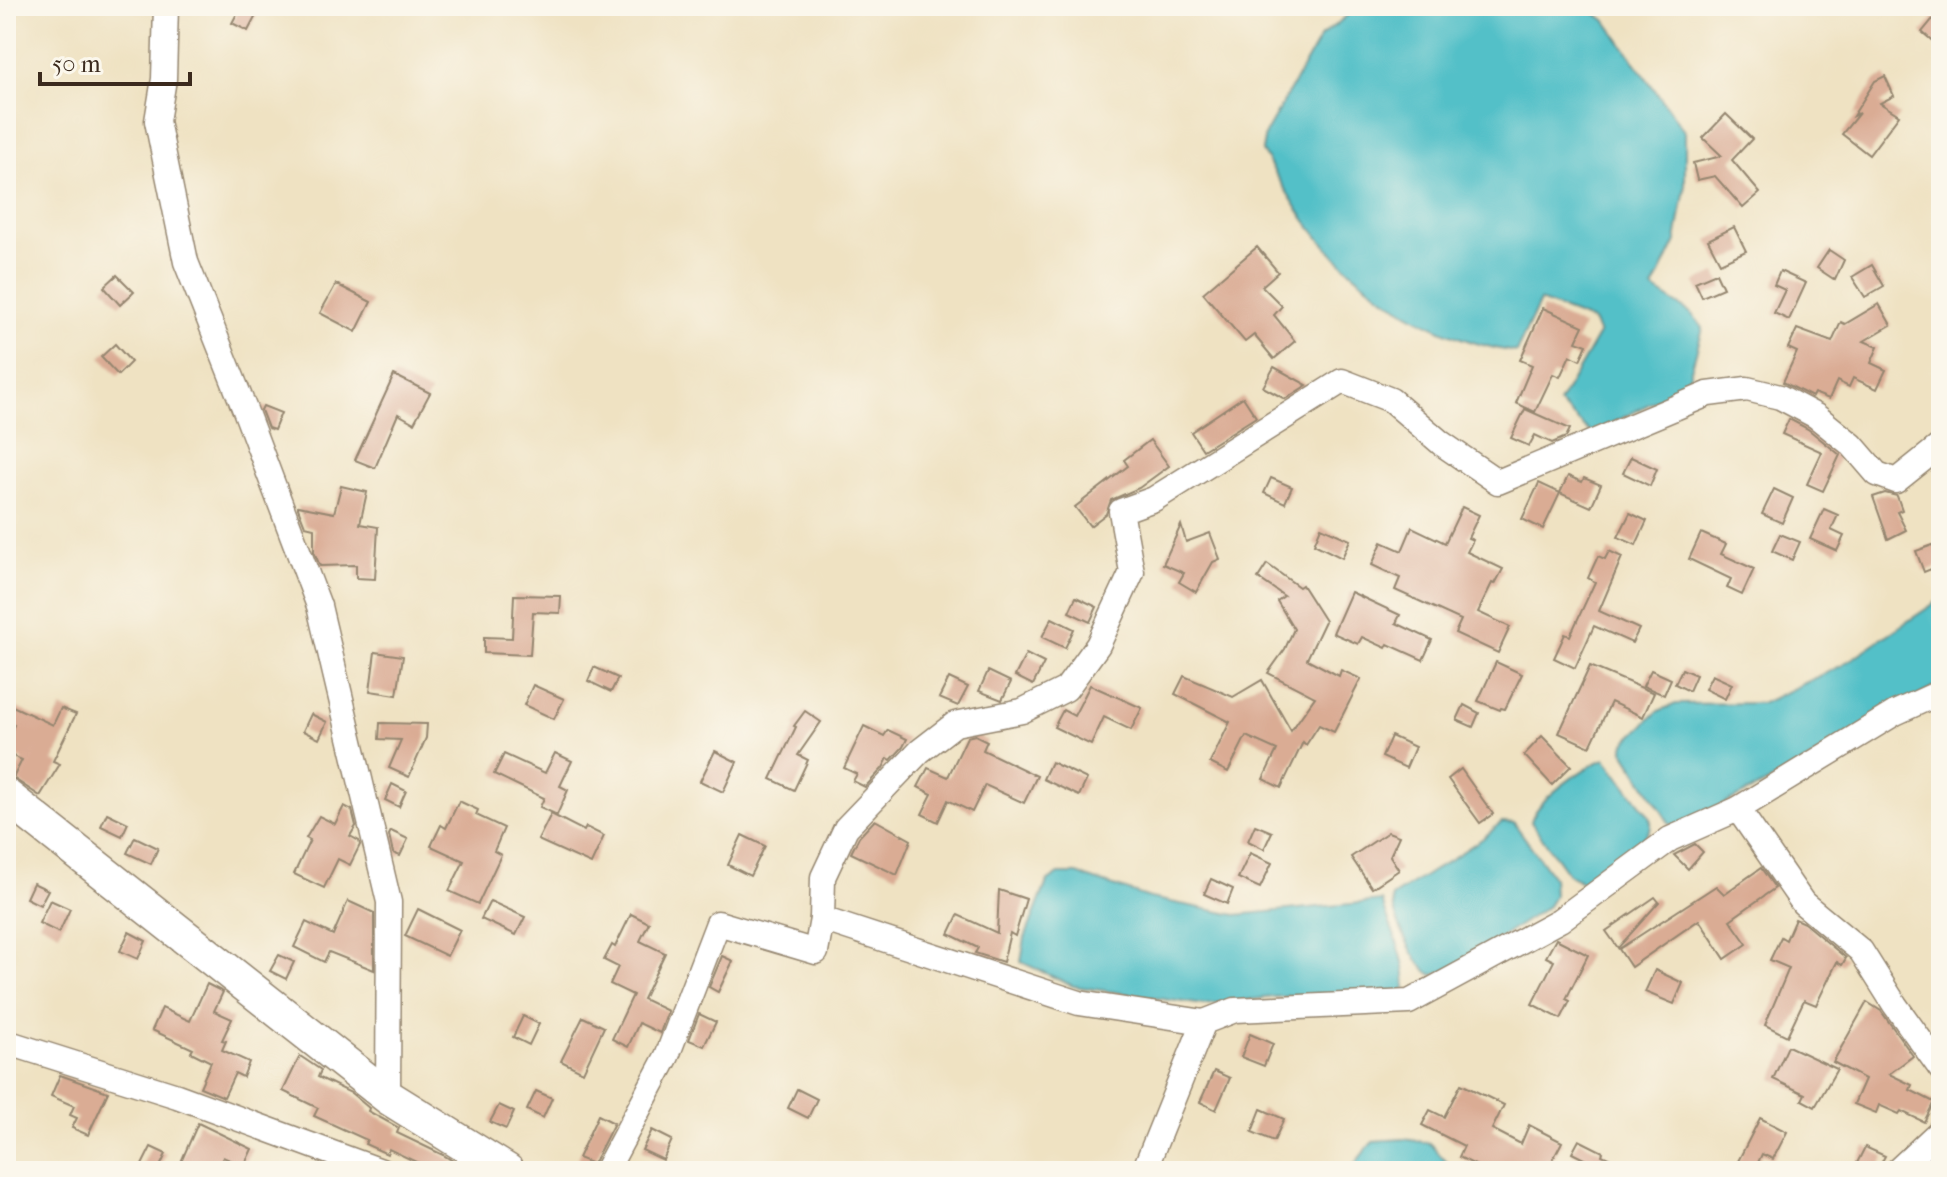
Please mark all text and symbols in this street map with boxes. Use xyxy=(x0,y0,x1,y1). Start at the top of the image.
scale bar xyxy=(40,36,190,86)
text: 50 m xyxy=(52,50,101,78)

